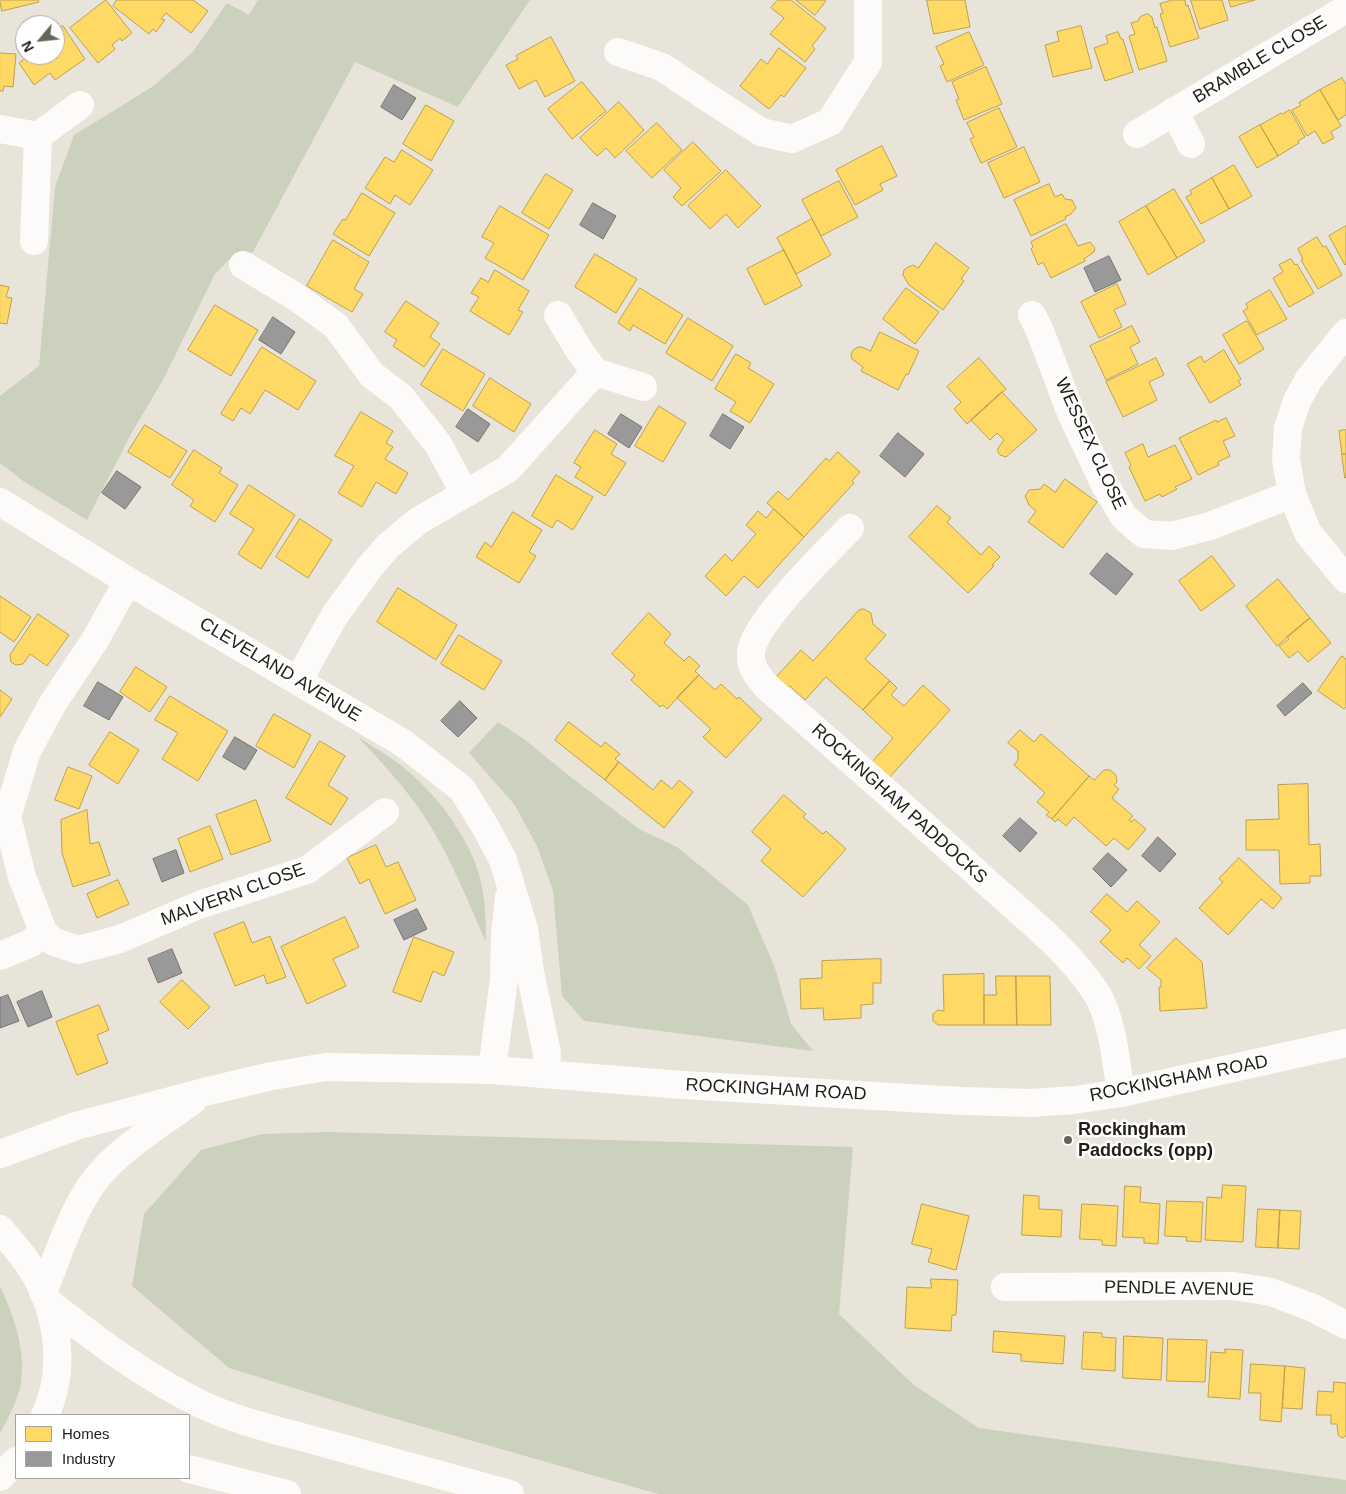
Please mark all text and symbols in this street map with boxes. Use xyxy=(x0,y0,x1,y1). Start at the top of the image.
street label: BRAMBLE CLOSE xyxy=(1189,12,1331,108)
north arrow xyxy=(15,15,65,65)
text: N xyxy=(18,38,37,55)
street label: WESSEX CLOSE xyxy=(1050,375,1130,513)
street label: CLEVELAND AVENUE xyxy=(195,613,365,727)
street label: ROCKINGHAM PADDOCKS xyxy=(807,719,991,889)
street label: MALVERN CLOSE xyxy=(158,859,308,931)
street label: ROCKINGHAM ROAD xyxy=(1088,1051,1270,1107)
street label: ROCKINGHAM ROAD xyxy=(685,1074,867,1106)
place label: Rockingham Paddocks (opp) xyxy=(1078,1119,1213,1162)
marker: Rockingham Paddocks (opp) xyxy=(1062,1134,1074,1146)
street label: PENDLE AVENUE xyxy=(1104,1277,1254,1301)
legend xyxy=(15,1414,190,1479)
text: Homes xyxy=(62,1425,110,1442)
text: Industry xyxy=(62,1450,115,1467)

